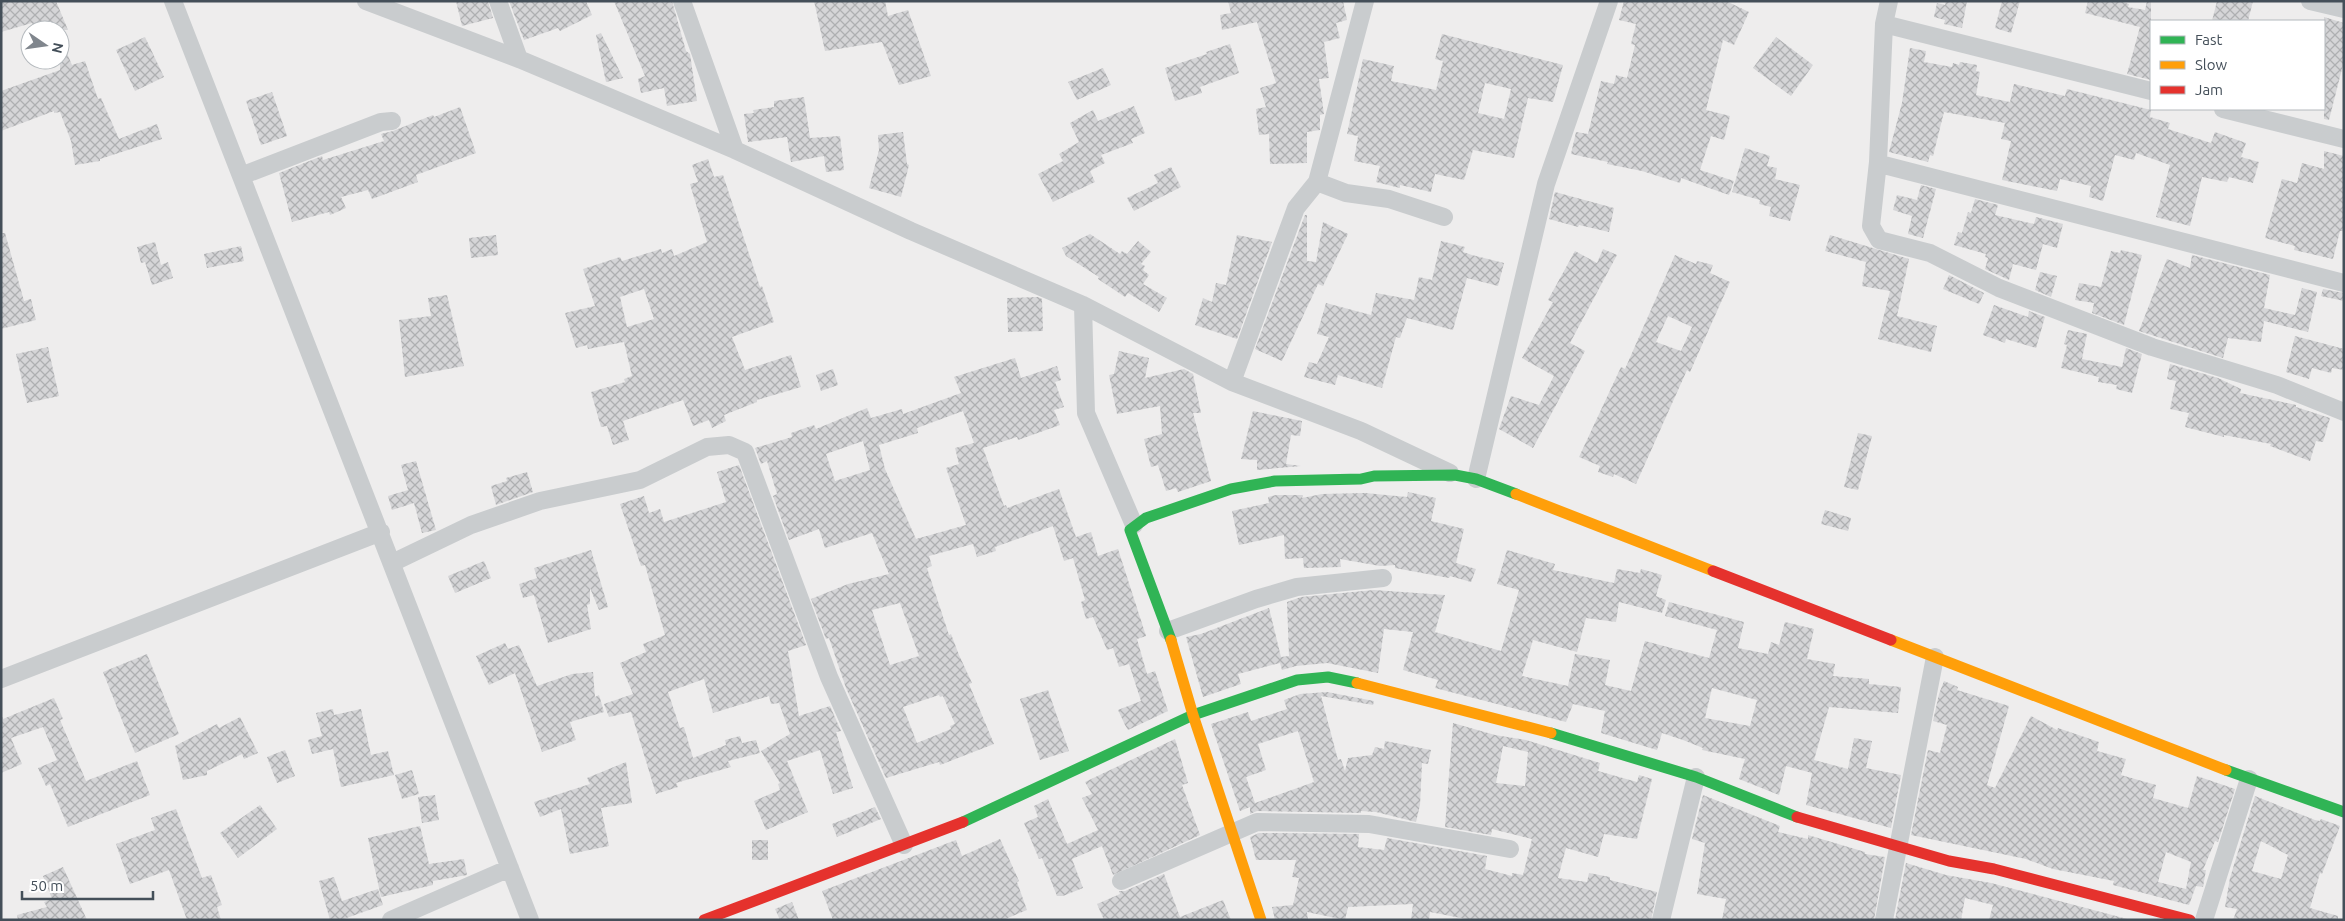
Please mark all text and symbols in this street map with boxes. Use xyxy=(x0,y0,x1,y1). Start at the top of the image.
north arrow xyxy=(20,20,70,70)
legend xyxy=(2150,20,2325,110)
text: Fast xyxy=(2195,31,2223,48)
text: N xyxy=(49,41,67,55)
text: Slow xyxy=(2195,56,2228,73)
text: Jam xyxy=(2195,81,2223,98)
scale bar xyxy=(22,868,154,900)
text: 50 m xyxy=(30,877,63,894)

